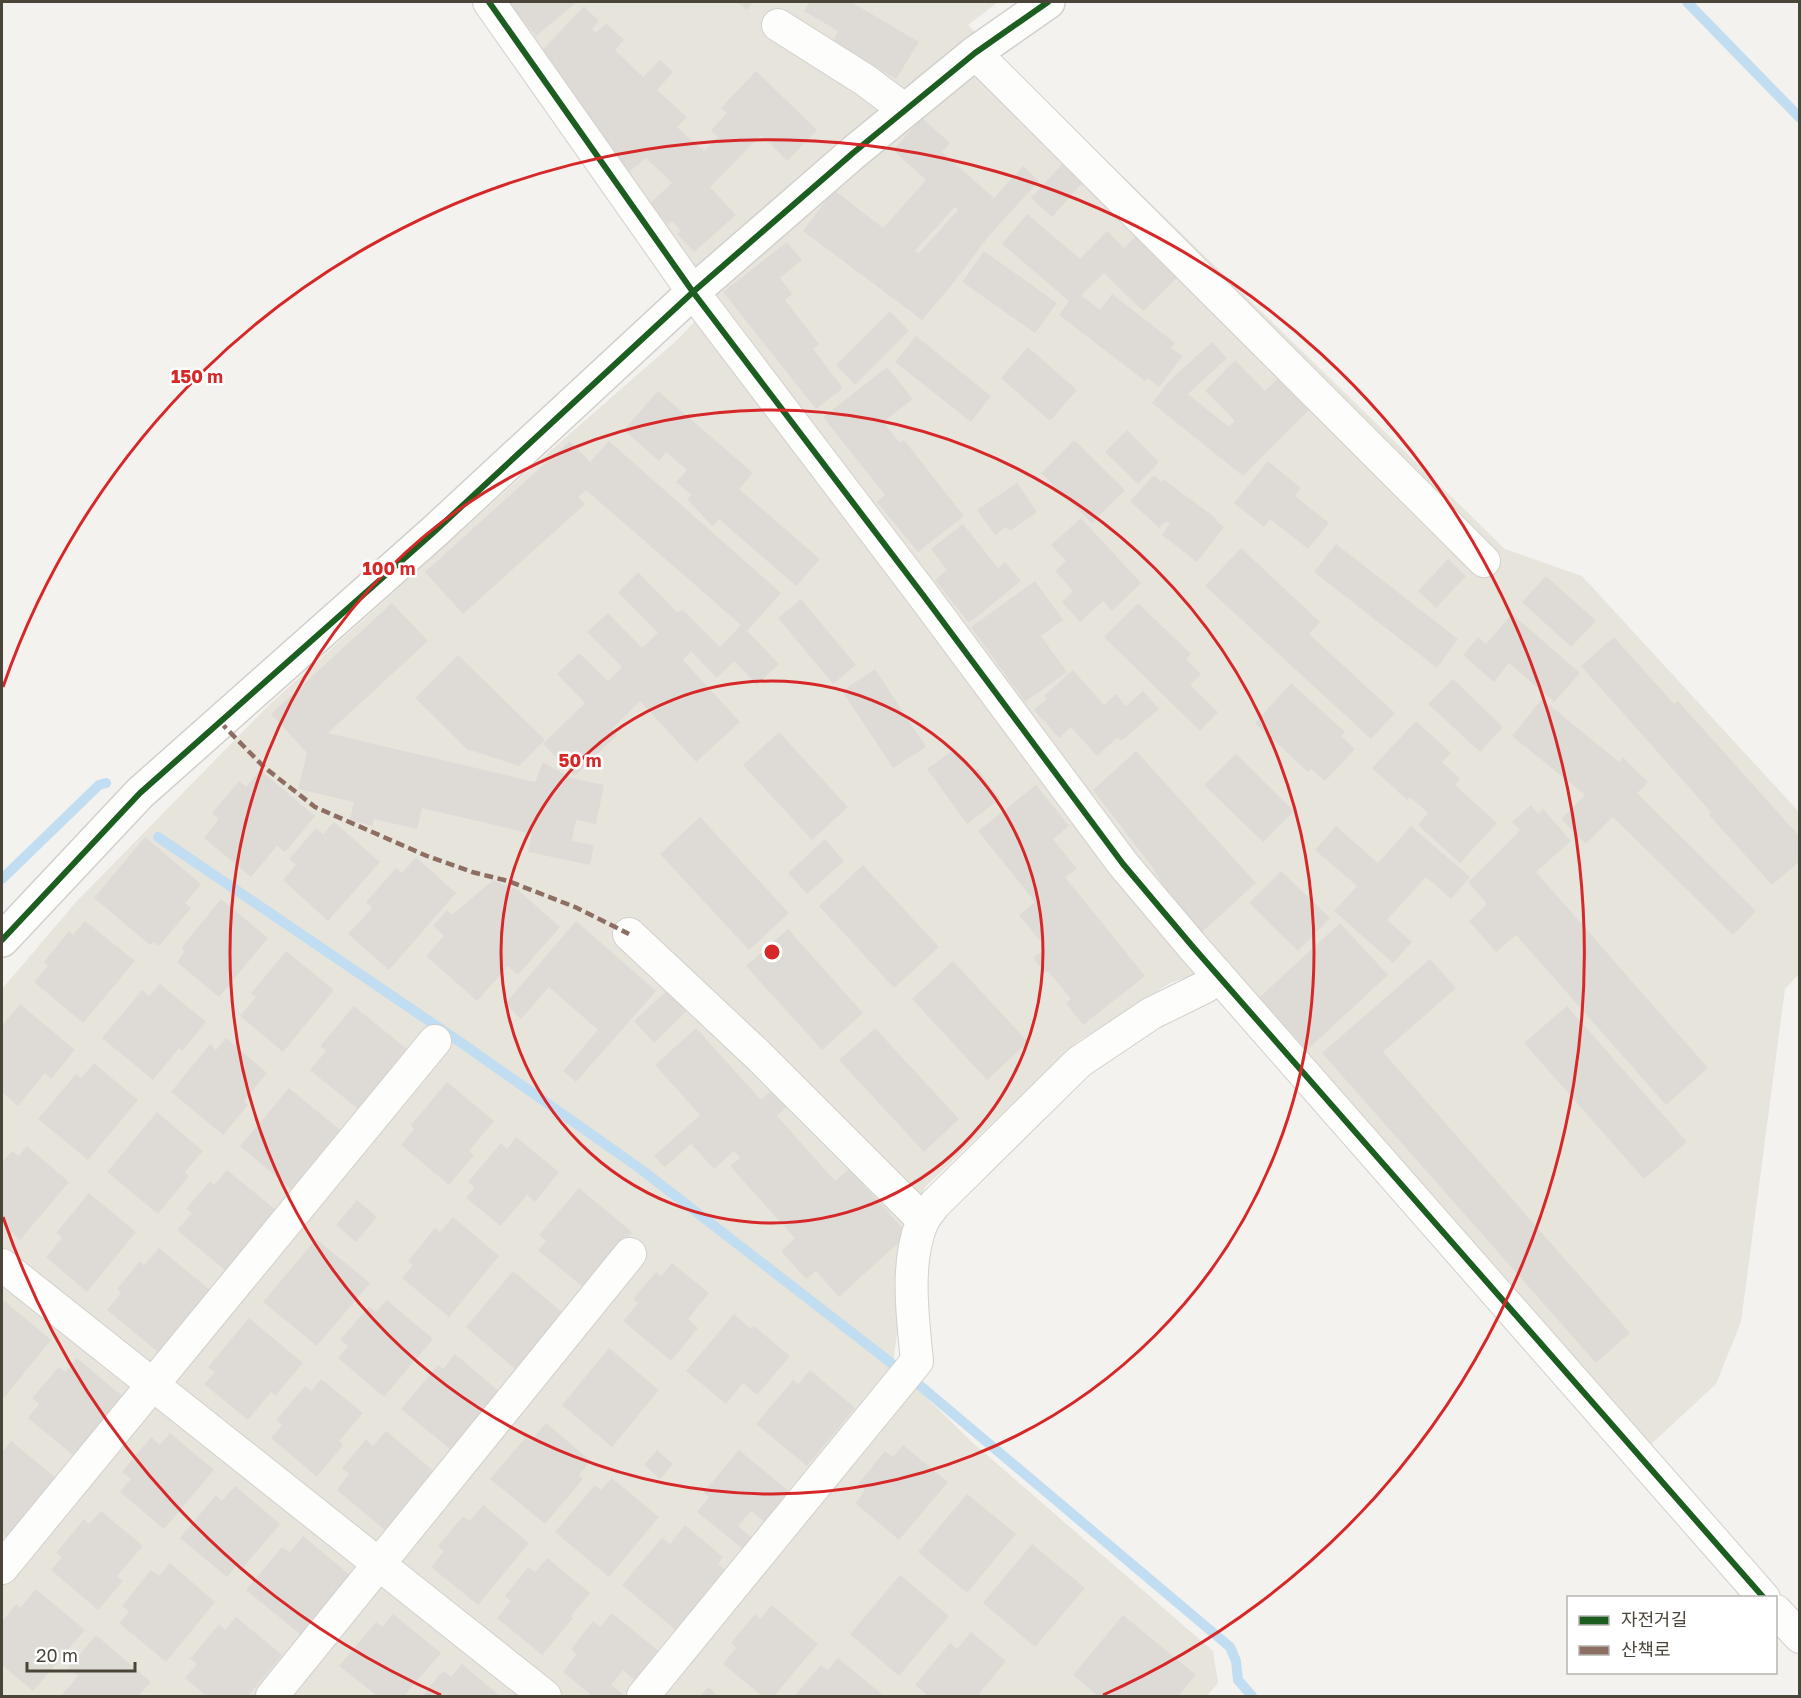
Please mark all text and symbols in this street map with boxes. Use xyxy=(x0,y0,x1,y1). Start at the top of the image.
text: 150 m xyxy=(171,365,223,387)
text: 100 m xyxy=(363,557,415,579)
text: 50 m xyxy=(559,749,601,771)
centre of rings xyxy=(762,942,782,962)
legend xyxy=(1567,1596,1777,1674)
text: 자전거길 xyxy=(1621,1608,1687,1630)
scale bar xyxy=(27,1635,135,1673)
text: 산책로 xyxy=(1621,1638,1671,1660)
text: 20 m xyxy=(36,1644,78,1666)

